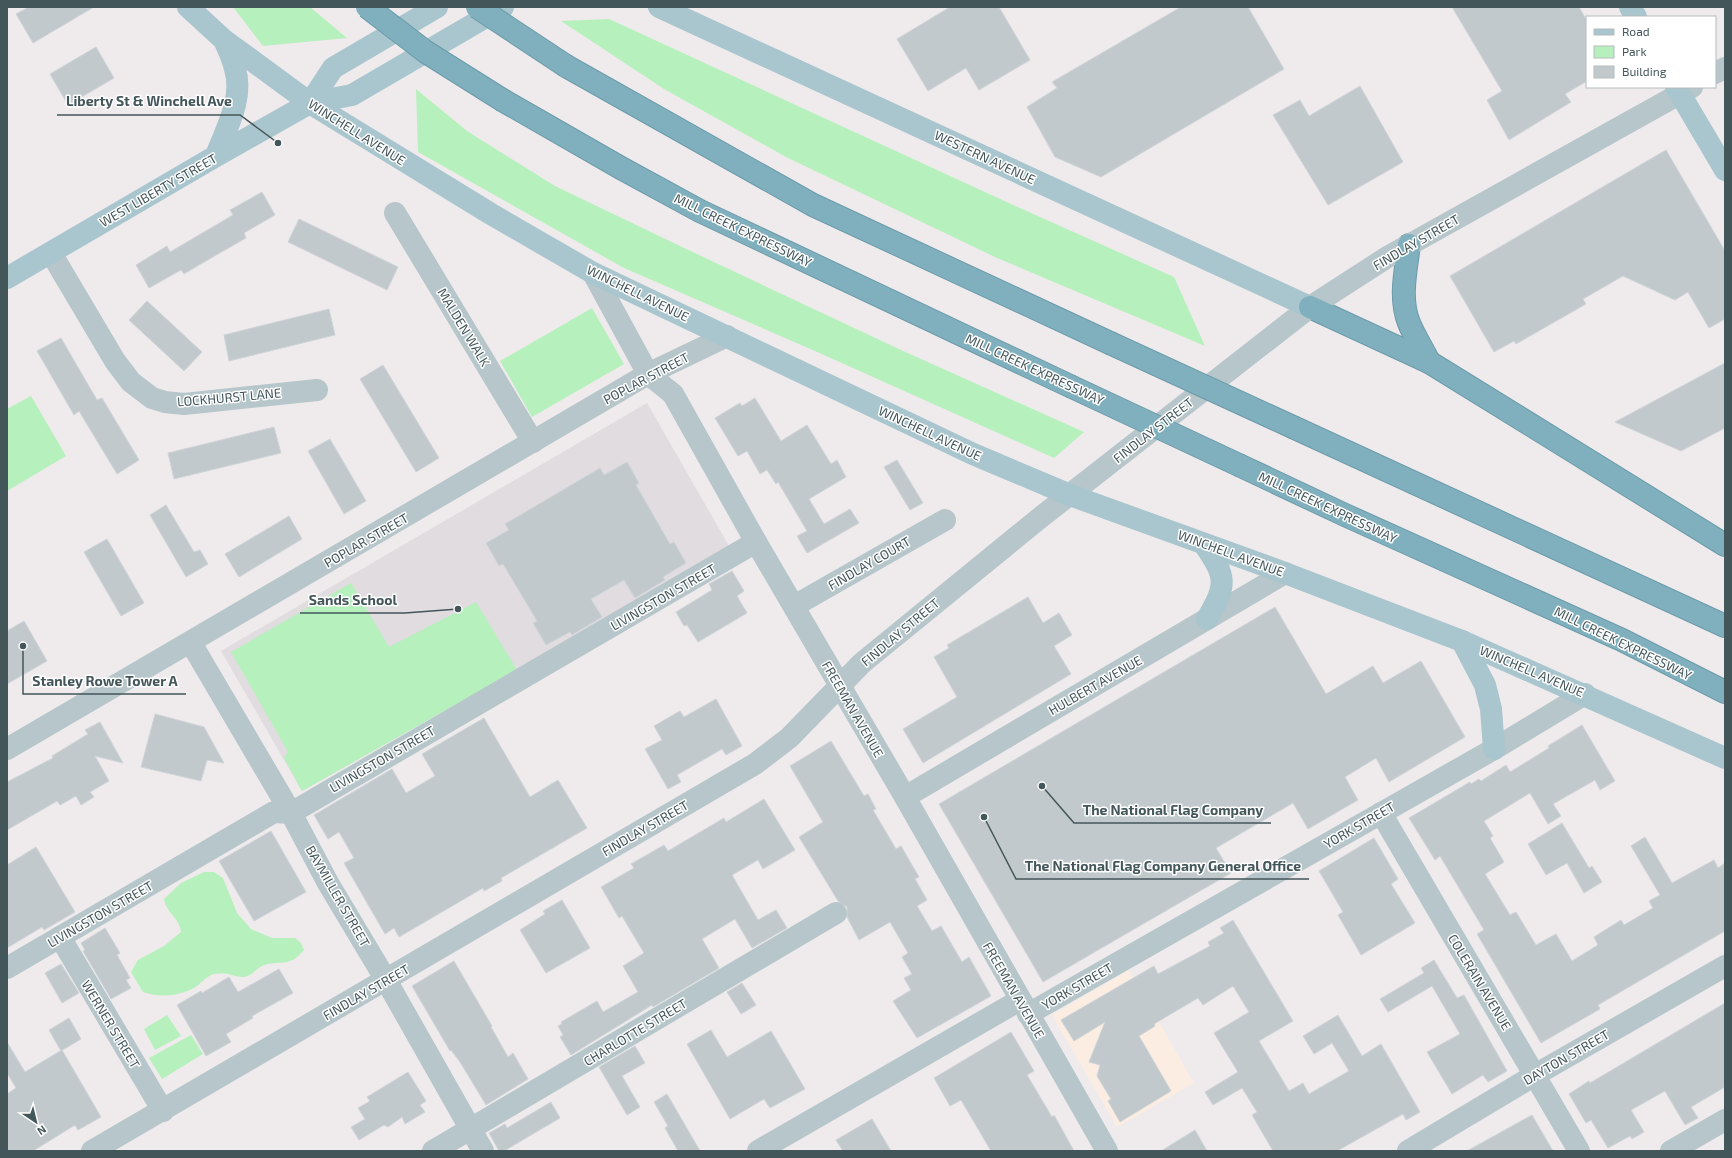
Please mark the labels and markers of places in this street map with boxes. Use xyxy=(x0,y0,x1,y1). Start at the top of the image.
callout: Liberty St & Winchell Ave xyxy=(57,89,240,115)
callout: Sands School xyxy=(300,587,405,613)
callout: Stanley Rowe Tower A xyxy=(23,668,186,694)
callout: The National Flag Company xyxy=(1074,797,1271,823)
callout: The National Flag Company General Office xyxy=(1016,853,1309,879)

